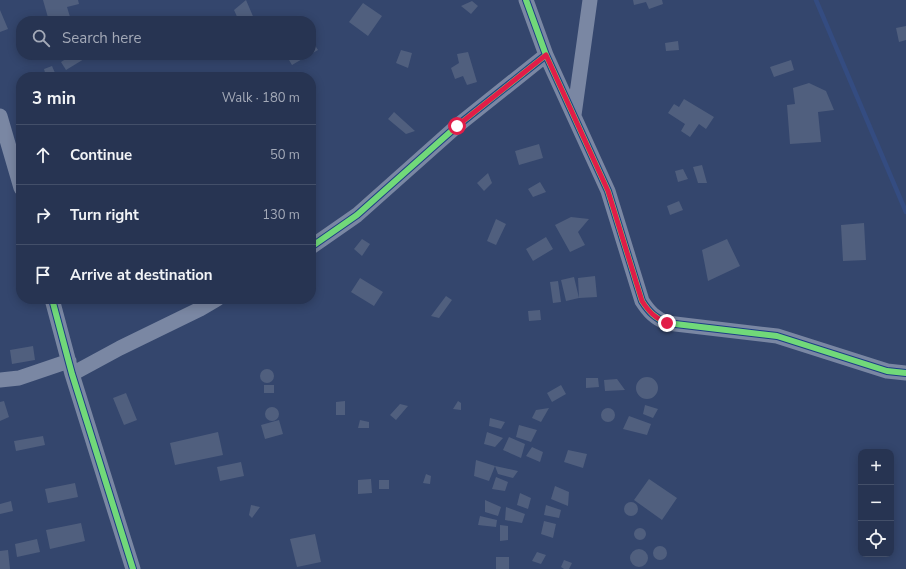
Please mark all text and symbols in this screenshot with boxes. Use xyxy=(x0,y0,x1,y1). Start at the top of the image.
search box xyxy=(16,16,316,60)
icon: search xyxy=(30,27,52,49)
text: Search here xyxy=(62,28,142,48)
text: 3 min xyxy=(32,87,76,110)
text: Walk · 180 m xyxy=(222,89,300,107)
route start xyxy=(448,117,466,135)
icon: ahead xyxy=(32,144,54,166)
text: Continue xyxy=(70,145,132,165)
text: 50 m xyxy=(270,146,300,164)
icon: right xyxy=(32,204,54,226)
text: Turn right xyxy=(70,205,139,225)
text: 130 m xyxy=(262,206,300,224)
icon: arrive xyxy=(32,264,54,286)
text: Arrive at destination xyxy=(70,265,213,285)
route end xyxy=(658,314,676,332)
map controls xyxy=(858,449,894,557)
button: + xyxy=(858,449,894,485)
button: − xyxy=(858,485,894,521)
button: locate xyxy=(858,521,894,557)

